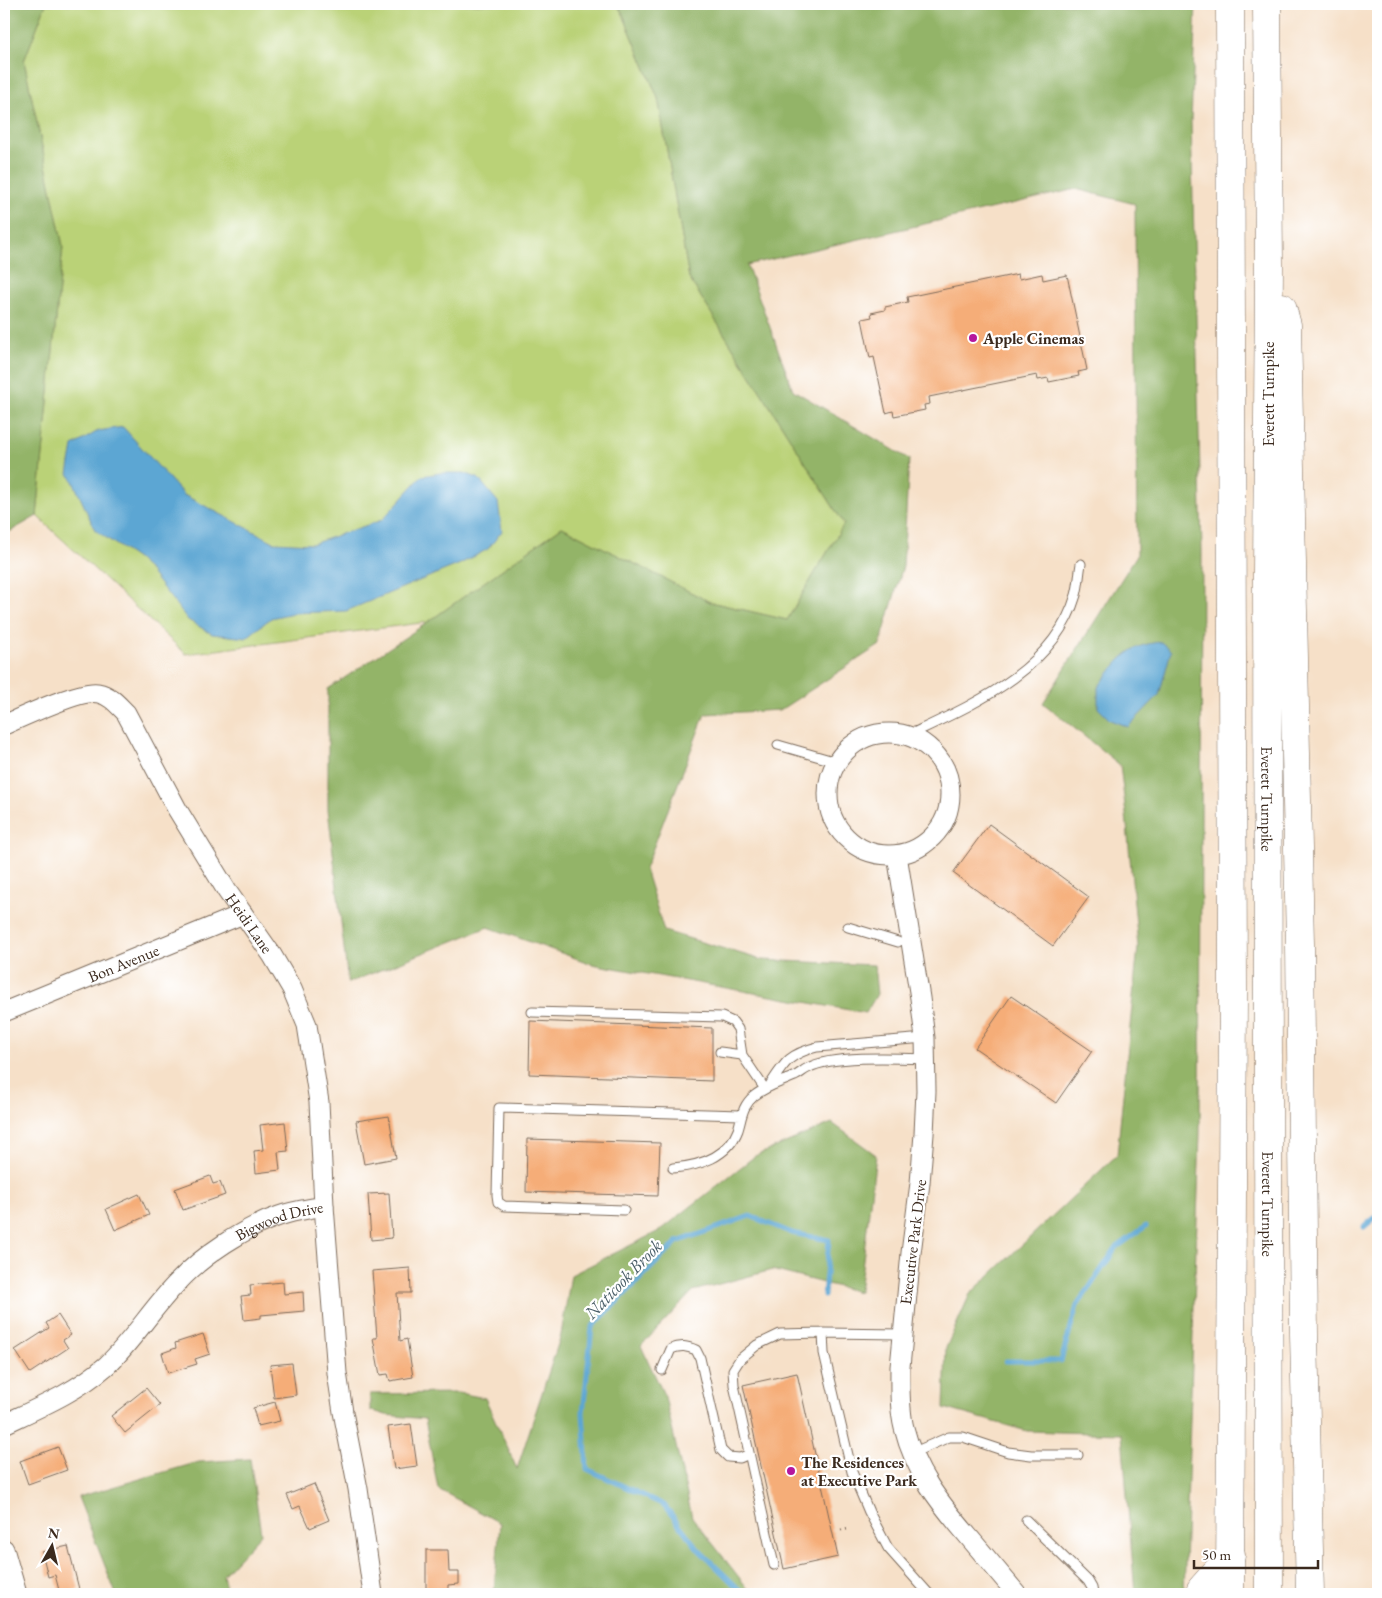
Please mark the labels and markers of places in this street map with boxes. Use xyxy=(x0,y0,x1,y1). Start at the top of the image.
place label: Apple Cinemas xyxy=(982,328,1084,349)
marker: Apple Cinemas xyxy=(967,332,979,344)
place label: The Residences at Executive Park xyxy=(801,1452,917,1491)
marker: The Residences at Executive Park xyxy=(785,1465,797,1477)

